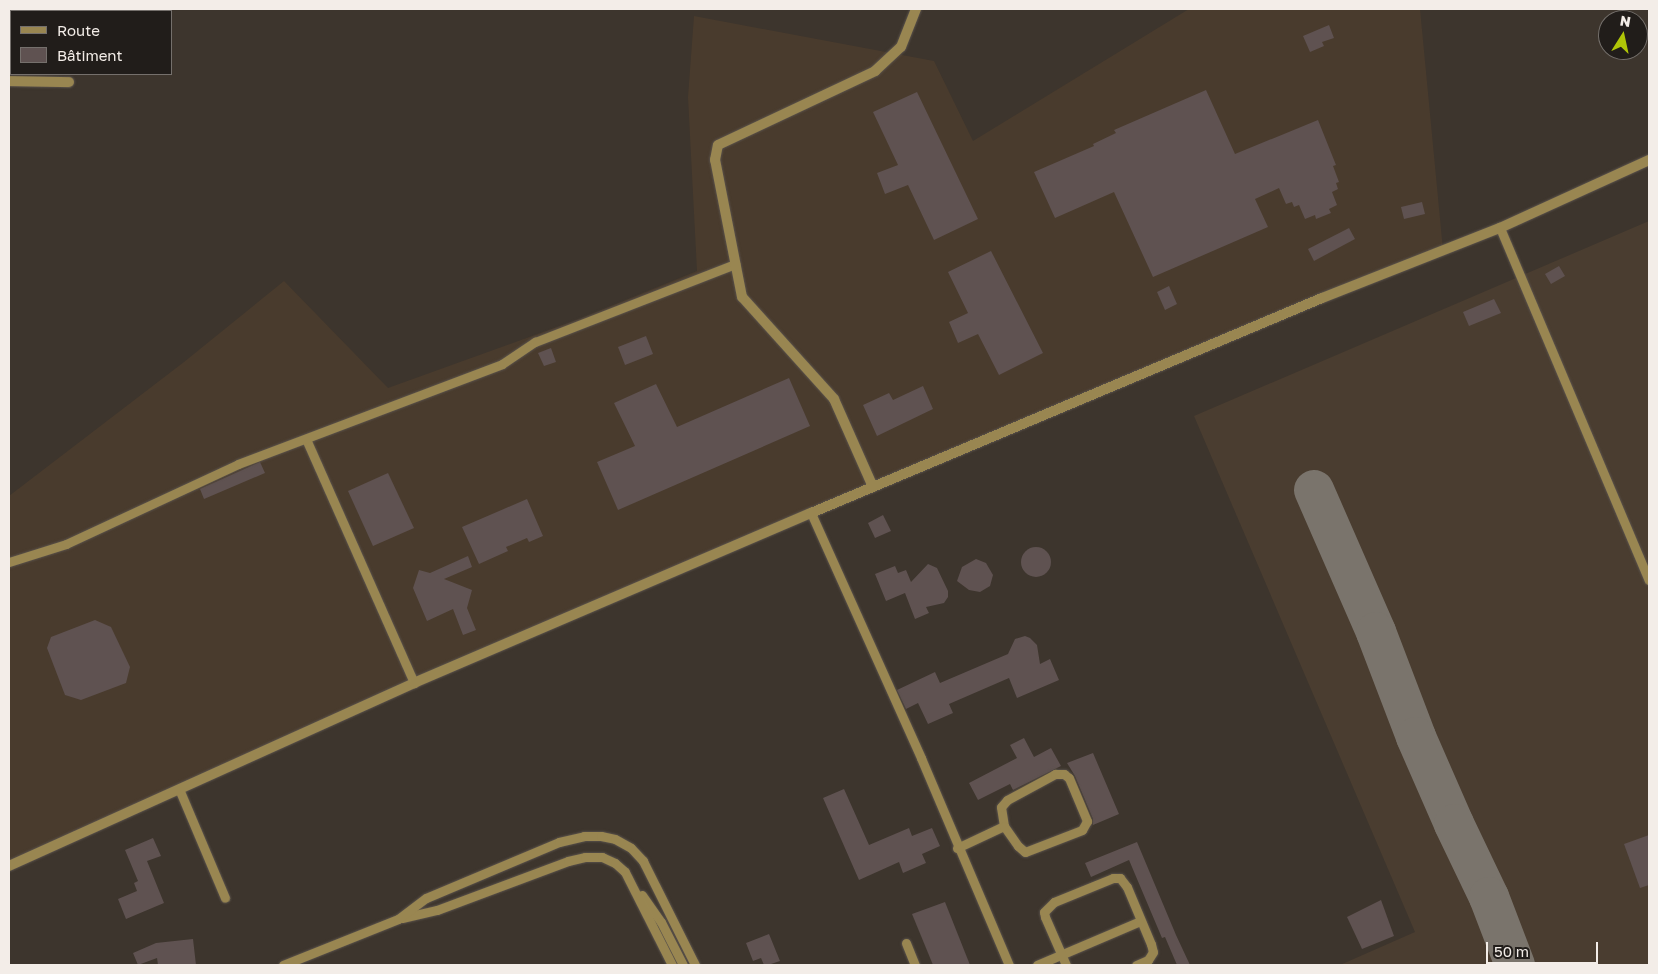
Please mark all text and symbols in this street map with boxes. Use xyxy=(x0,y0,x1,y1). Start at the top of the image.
legend xyxy=(10,10,172,75)
north arrow xyxy=(1598,10,1648,60)
text: N xyxy=(1619,11,1632,30)
text: Route xyxy=(57,21,100,39)
text: Bâtiment xyxy=(57,46,122,64)
scale bar xyxy=(1488,932,1600,964)
text: 50 m xyxy=(1494,942,1529,960)

